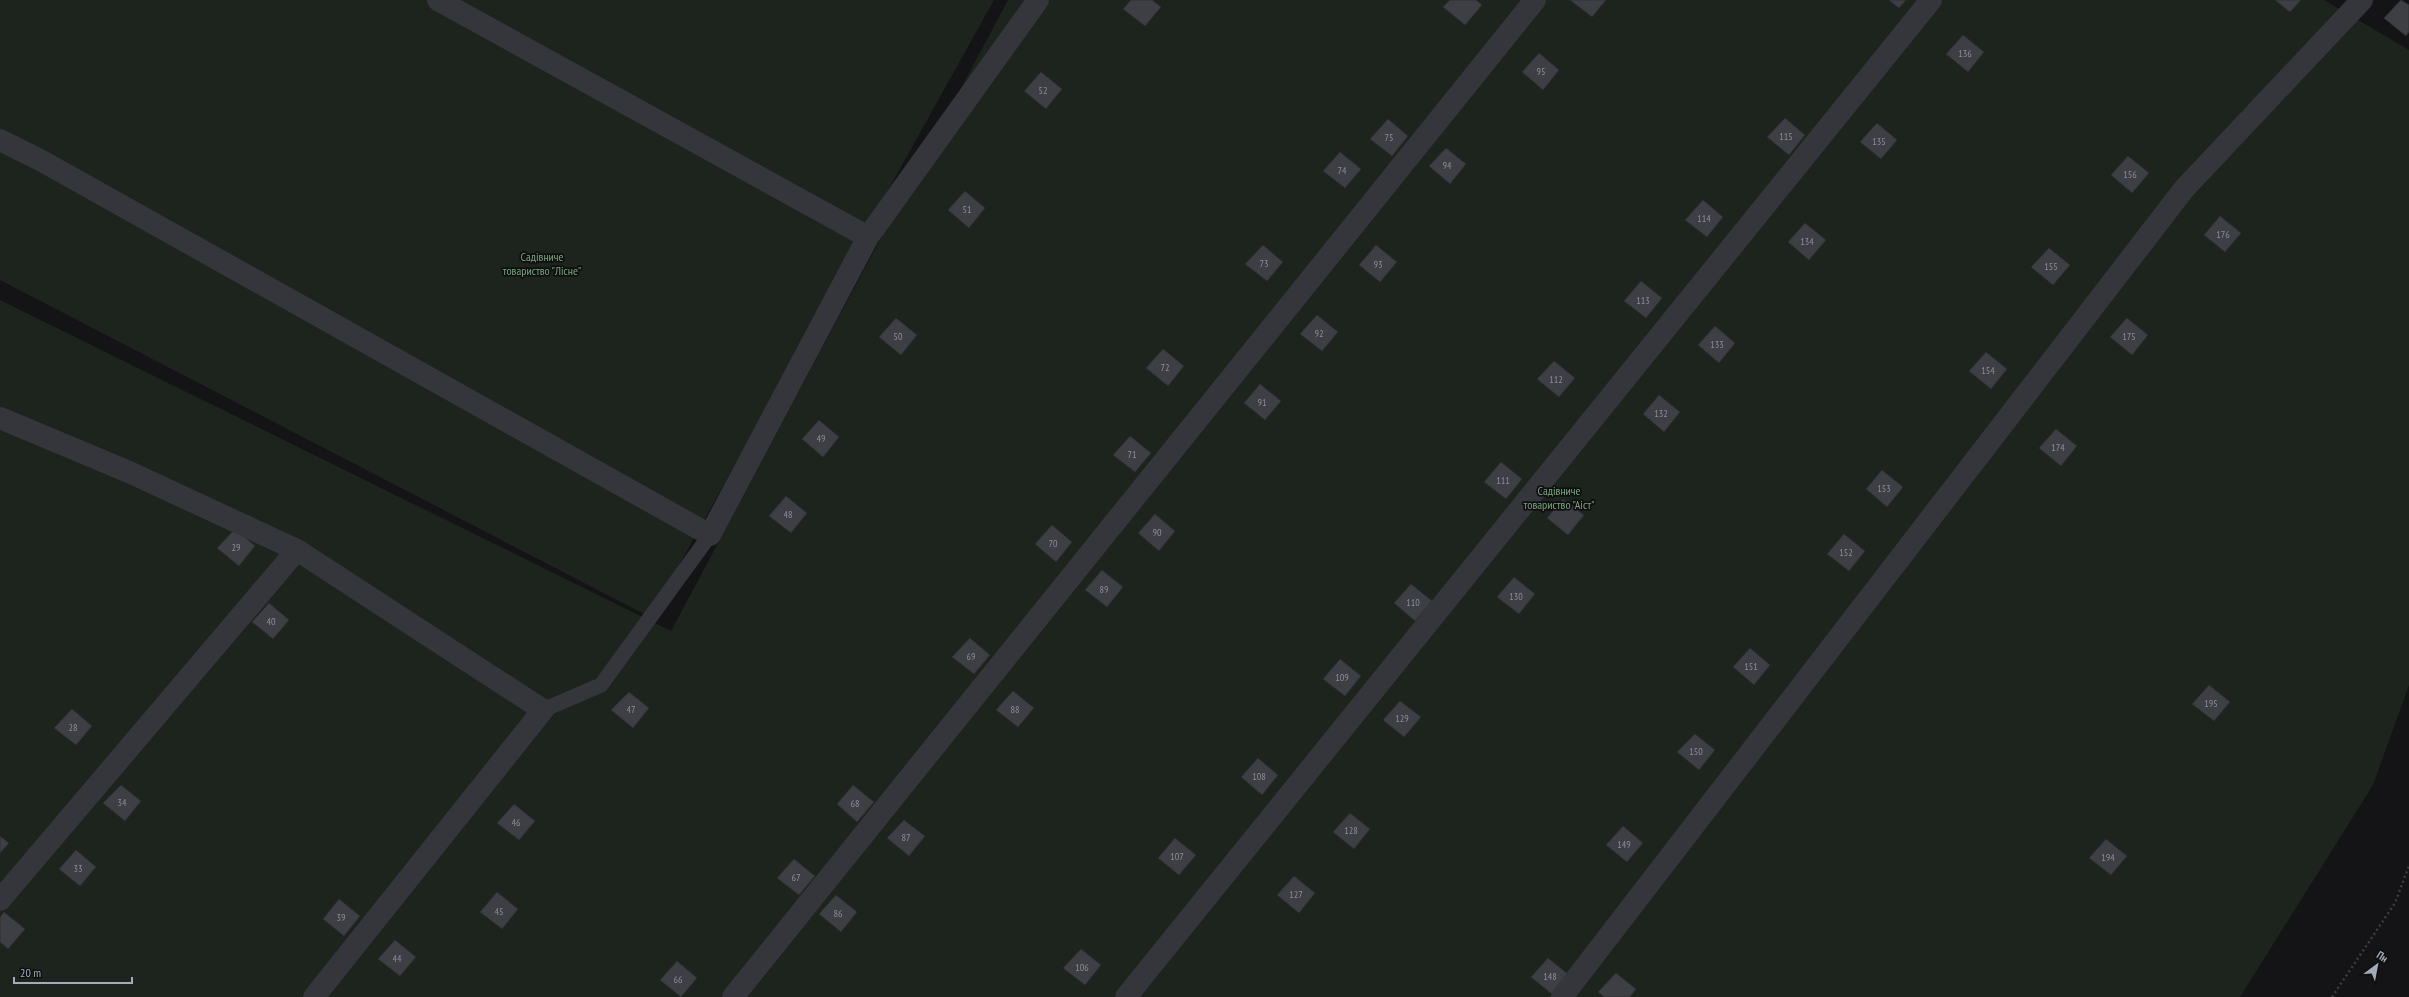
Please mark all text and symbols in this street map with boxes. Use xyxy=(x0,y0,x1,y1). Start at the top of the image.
house number: 136 xyxy=(1958,47,1972,60)
house number: 95 xyxy=(1537,65,1546,78)
house number: 52 xyxy=(1039,84,1048,97)
house number: 115 xyxy=(1779,130,1793,143)
house number: 75 xyxy=(1385,131,1394,144)
house number: 135 xyxy=(1872,135,1886,148)
house number: 94 xyxy=(1443,159,1452,172)
house number: 74 xyxy=(1338,164,1347,177)
house number: 156 xyxy=(2123,168,2137,181)
house number: 51 xyxy=(963,203,972,216)
house number: 114 xyxy=(1697,212,1711,225)
house number: 176 xyxy=(2216,228,2230,241)
house number: 134 xyxy=(1800,235,1814,248)
park label: Садівниче товариство "Лісне" xyxy=(503,249,581,278)
house number: 73 xyxy=(1260,257,1269,270)
house number: 93 xyxy=(1374,258,1383,271)
house number: 155 xyxy=(2044,260,2058,273)
house number: 113 xyxy=(1636,294,1650,307)
house number: 92 xyxy=(1315,327,1324,340)
house number: 50 xyxy=(894,330,903,343)
house number: 175 xyxy=(2122,330,2136,343)
house number: 133 xyxy=(1710,338,1724,351)
house number: 72 xyxy=(1161,361,1170,374)
house number: 154 xyxy=(1981,364,1995,377)
house number: 112 xyxy=(1549,373,1563,386)
house number: 91 xyxy=(1258,396,1267,409)
house number: 132 xyxy=(1654,407,1668,420)
house number: 49 xyxy=(817,432,826,445)
house number: 174 xyxy=(2051,441,2065,454)
house number: 71 xyxy=(1128,448,1137,461)
house number: 111 xyxy=(1496,474,1510,487)
house number: 153 xyxy=(1877,482,1891,495)
park label: Садівниче товариство "Аіст" xyxy=(1524,483,1594,512)
house number: 48 xyxy=(784,508,793,521)
house number: 90 xyxy=(1153,526,1162,539)
house number: 70 xyxy=(1049,537,1058,550)
house number: 29 xyxy=(232,541,241,554)
house number: 152 xyxy=(1839,546,1853,559)
house number: 89 xyxy=(1100,583,1109,596)
house number: 130 xyxy=(1509,590,1523,603)
house number: 110 xyxy=(1406,596,1420,609)
house number: 40 xyxy=(267,615,276,628)
house number: 69 xyxy=(967,650,976,663)
house number: 151 xyxy=(1744,660,1758,673)
house number: 109 xyxy=(1335,671,1349,684)
house number: 195 xyxy=(2204,697,2218,710)
house number: 47 xyxy=(627,703,636,716)
house number: 88 xyxy=(1011,703,1020,716)
house number: 129 xyxy=(1395,712,1409,725)
house number: 28 xyxy=(69,721,78,734)
house number: 150 xyxy=(1689,745,1703,758)
house number: 108 xyxy=(1252,770,1266,783)
house number: 34 xyxy=(118,796,127,809)
house number: 68 xyxy=(851,797,860,810)
house number: 46 xyxy=(512,816,521,829)
house number: 128 xyxy=(1344,824,1358,837)
house number: 87 xyxy=(902,831,911,844)
house number: 149 xyxy=(1617,838,1631,851)
house number: 107 xyxy=(1170,850,1184,863)
house number: 194 xyxy=(2101,851,2115,864)
house number: 33 xyxy=(74,862,83,875)
house number: 67 xyxy=(792,871,801,884)
house number: 127 xyxy=(1289,888,1303,901)
house number: 45 xyxy=(495,905,504,918)
house number: 86 xyxy=(834,907,843,920)
house number: 39 xyxy=(337,911,346,924)
north arrow xyxy=(2357,945,2397,985)
text: Пн xyxy=(2374,948,2391,965)
house number: 44 xyxy=(393,952,402,965)
scale bar xyxy=(14,959,132,985)
house number: 106 xyxy=(1075,961,1089,974)
text: 20 m xyxy=(20,965,41,980)
house number: 148 xyxy=(1543,970,1557,983)
house number: 66 xyxy=(674,973,683,986)

